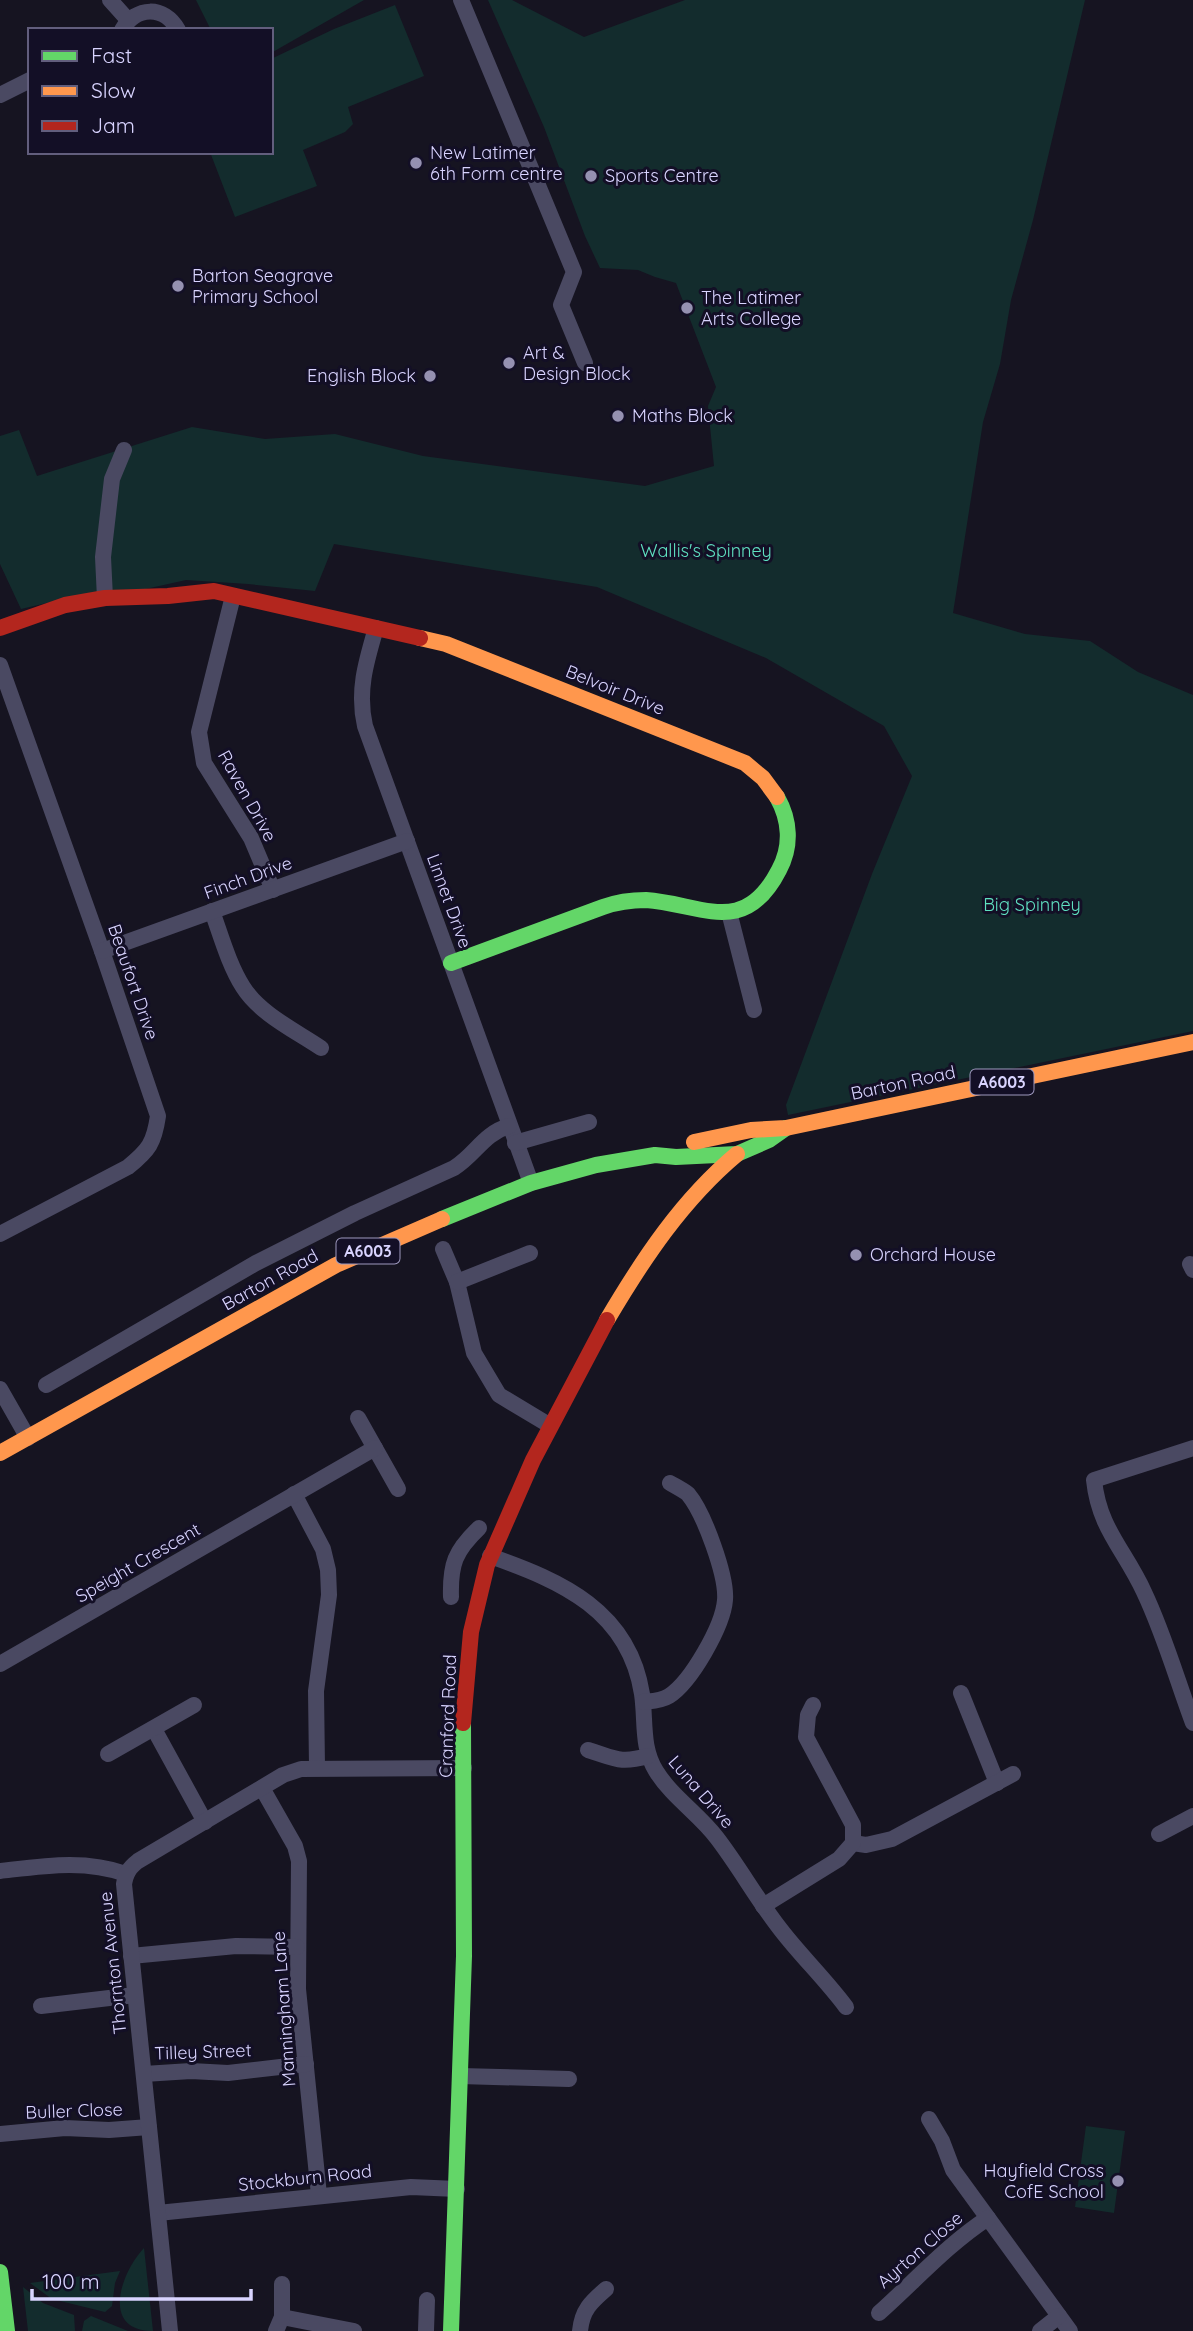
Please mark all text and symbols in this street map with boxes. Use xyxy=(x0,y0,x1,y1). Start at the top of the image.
legend xyxy=(28,28,273,154)
text: Fast xyxy=(91,42,132,68)
text: Slow xyxy=(91,77,136,103)
text: Jam xyxy=(91,112,135,138)
place label: New Latimer 6th Form centre xyxy=(430,141,563,185)
marker: New Latimer 6th Form centre xyxy=(408,155,424,171)
place label: Sports Centre xyxy=(605,164,719,187)
marker: Sports Centre xyxy=(583,168,599,184)
place label: Barton Seagrave Primary School xyxy=(192,264,333,308)
marker: Barton Seagrave Primary School xyxy=(170,278,186,294)
place label: The Latimer Arts College xyxy=(701,286,801,330)
marker: The Latimer Arts College xyxy=(679,300,695,316)
place label: Art & Design Block xyxy=(523,341,631,385)
marker: Art & Design Block xyxy=(501,355,517,371)
place label: English Block xyxy=(307,364,416,387)
marker: English Block xyxy=(422,368,438,384)
place label: Maths Block xyxy=(632,404,733,427)
marker: Maths Block xyxy=(610,408,626,424)
park label: Wallis's Spinney xyxy=(640,539,772,562)
street label: Belvoir Drive xyxy=(562,659,668,720)
street label: Raven Drive xyxy=(213,746,282,846)
street label: Linnet Drive xyxy=(422,850,477,951)
street label: Finch Drive xyxy=(201,851,295,904)
park label: Big Spinney xyxy=(983,893,1081,916)
street label: Beaufort Drive xyxy=(103,921,164,1043)
street label: Barton Road xyxy=(848,1060,957,1105)
road number: A6003 xyxy=(970,1070,1034,1094)
road number: A6003 xyxy=(336,1238,400,1264)
place label: Orchard House xyxy=(870,1243,996,1266)
street label: Barton Road xyxy=(218,1244,322,1315)
marker: Orchard House xyxy=(848,1247,864,1263)
street label: Speight Crescent xyxy=(71,1518,204,1608)
street label: Cranford Road xyxy=(434,1654,461,1778)
street label: Luna Drive xyxy=(663,1750,739,1833)
street label: Thornton Avenue xyxy=(94,1891,131,2035)
street label: Manningham Lane xyxy=(267,1931,300,2087)
street label: Tilley Street xyxy=(154,2038,252,2065)
street label: Buller Close xyxy=(25,2097,123,2124)
street label: Stockburn Road xyxy=(237,2159,373,2196)
place label: Hayfield Cross CofE School xyxy=(984,2159,1104,2203)
marker: Hayfield Cross CofE School xyxy=(1110,2173,1126,2189)
street label: Ayrton Close xyxy=(872,2206,967,2293)
scale bar xyxy=(32,2258,250,2302)
text: 100 m xyxy=(42,2268,100,2294)

